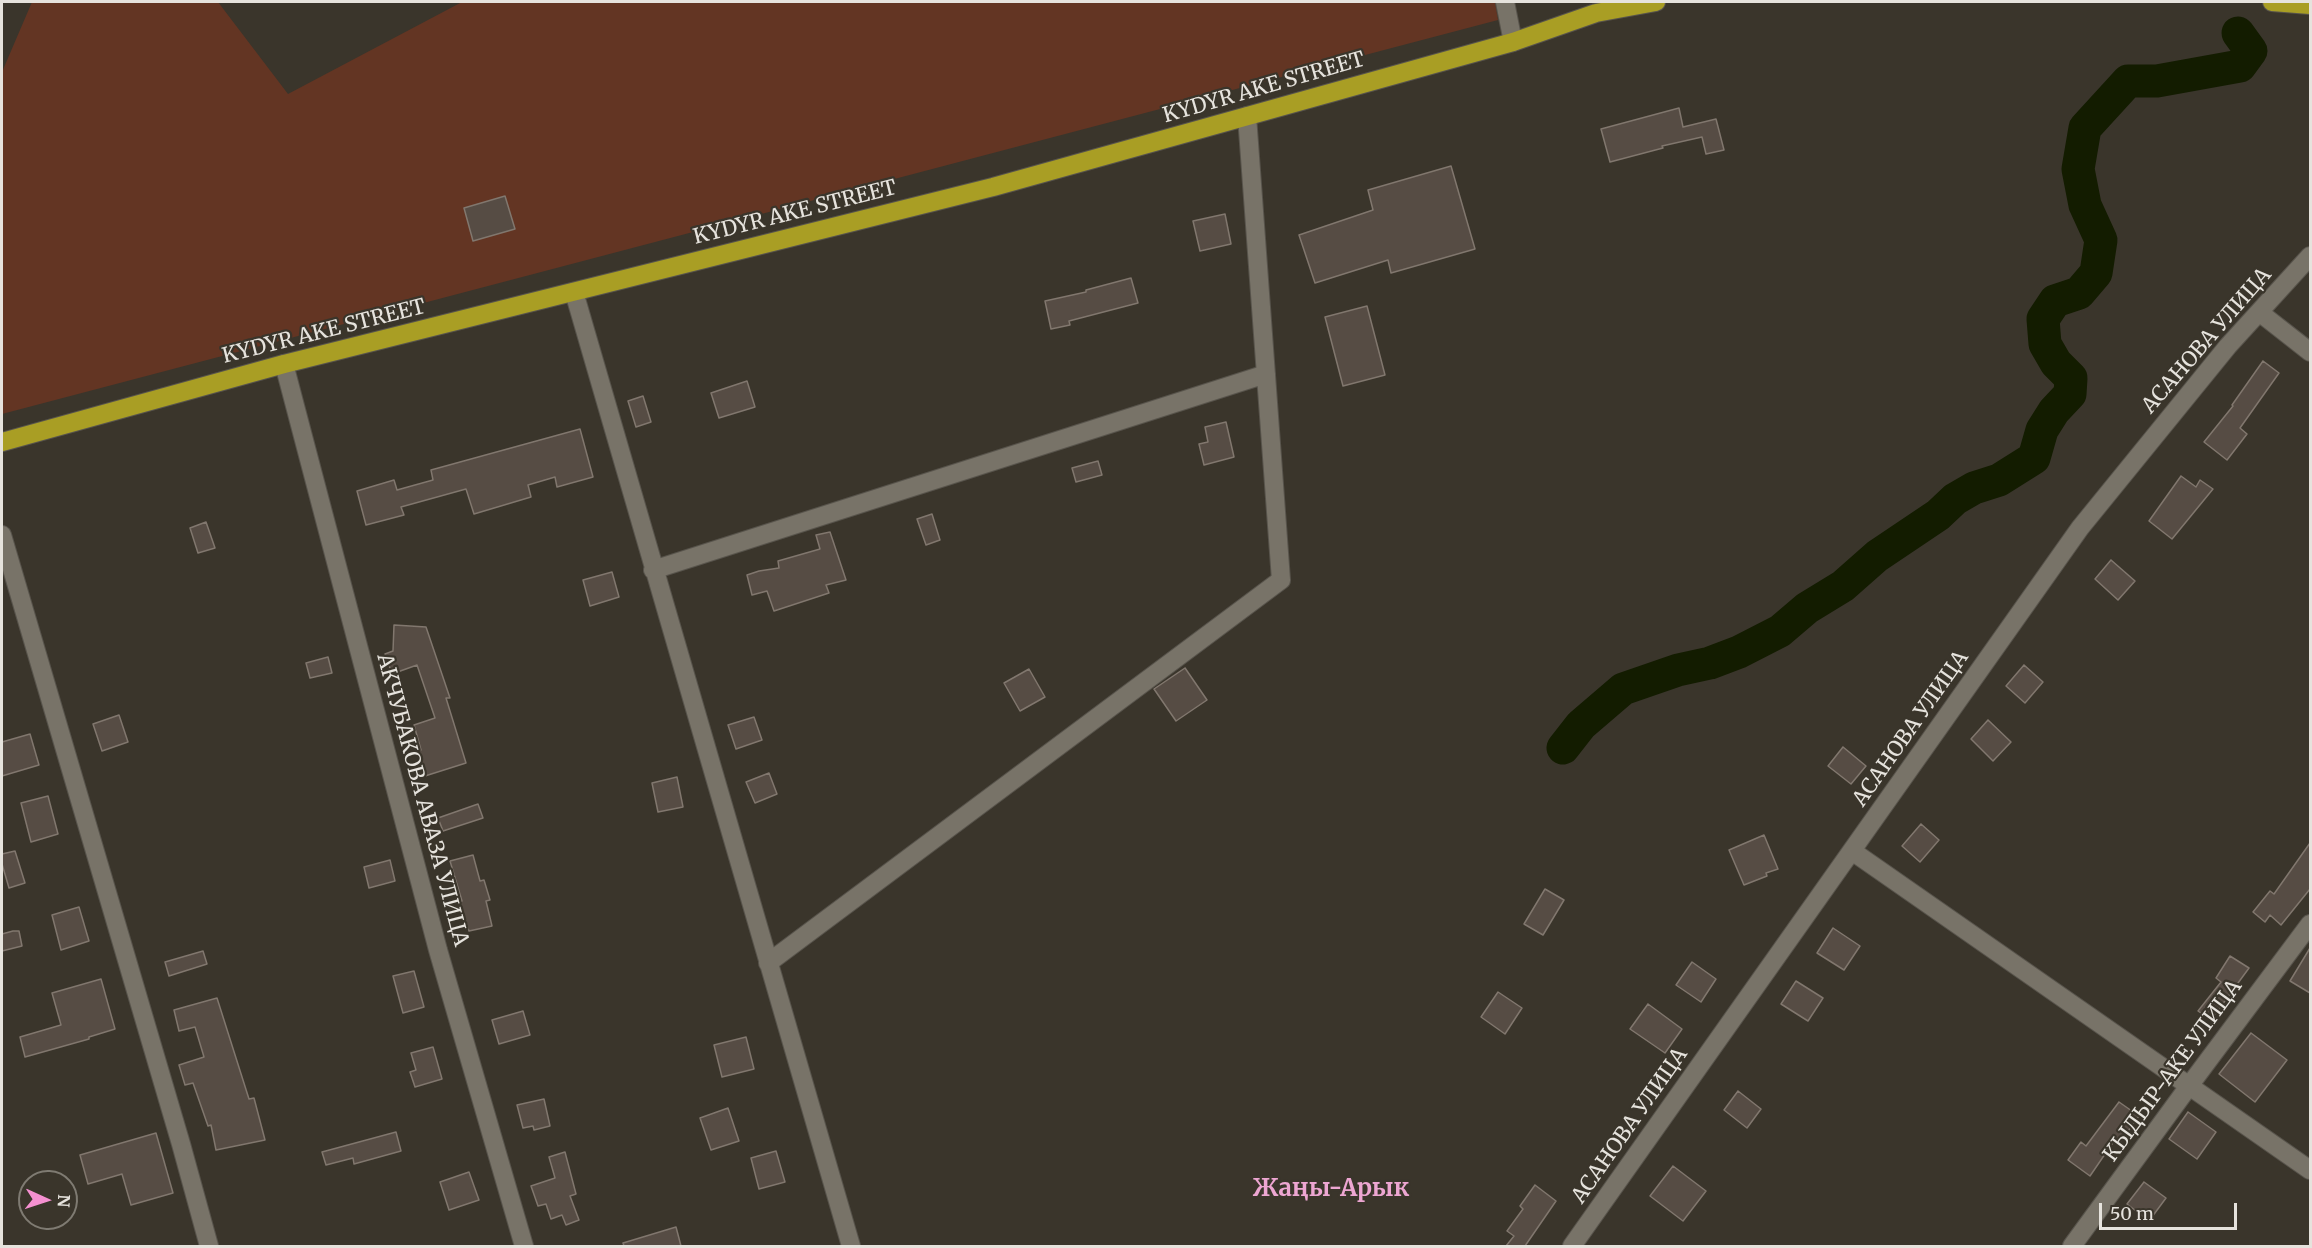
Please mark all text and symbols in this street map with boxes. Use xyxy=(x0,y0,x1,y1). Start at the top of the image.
street label: KYDYR AKE STREET xyxy=(1160,47,1368,129)
street label: KYDYR AKE STREET xyxy=(691,176,899,250)
street label: АСАНОВА УЛИЦА xyxy=(2137,263,2277,419)
street label: KYDYR AKE STREET xyxy=(220,295,428,369)
street label: АСАНОВА УЛИЦА xyxy=(1848,646,1974,812)
street label: АКЧУБАКОВА АВАЗА УЛИЦА xyxy=(371,651,473,949)
street label: КЫДЫР-АКЕ УЛИЦА xyxy=(2099,975,2247,1167)
street label: АСАНОВА УЛИЦА xyxy=(1567,1043,1693,1209)
north arrow xyxy=(18,1170,78,1230)
district label: Жаңы-Арык xyxy=(1253,1175,1409,1203)
scale bar xyxy=(2102,1191,2240,1229)
text: N xyxy=(54,1194,74,1208)
text: 50 m xyxy=(2110,1202,2154,1225)

